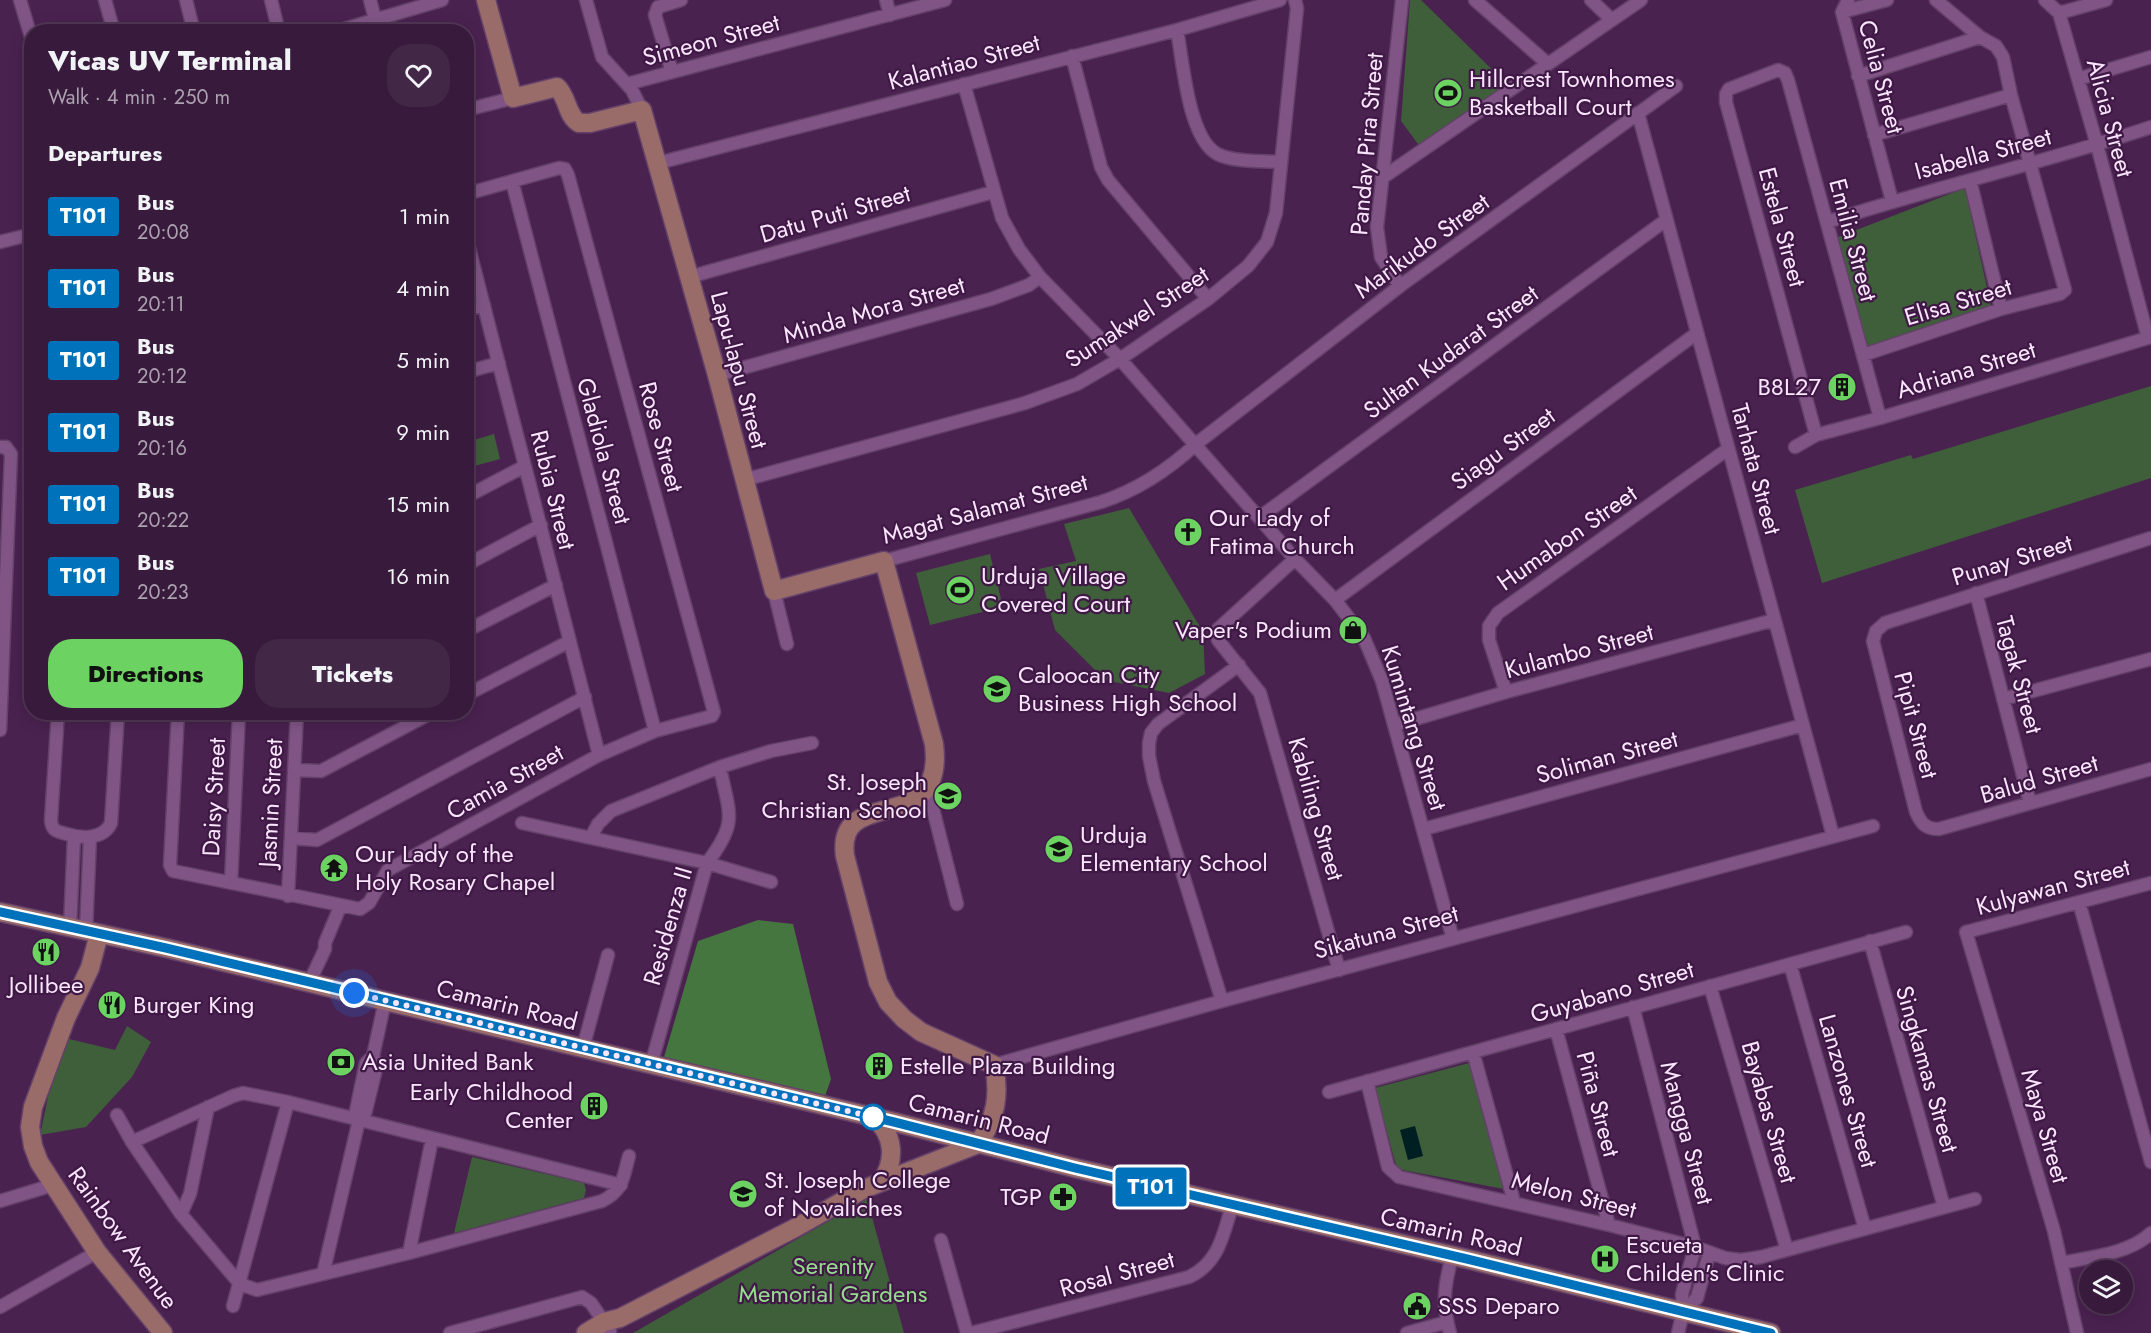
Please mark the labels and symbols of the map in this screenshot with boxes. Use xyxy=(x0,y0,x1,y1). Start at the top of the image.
street label: Simeon Street xyxy=(638,4,784,75)
street label: Celia Street xyxy=(1849,16,1914,138)
street label: Kalantiao Street xyxy=(884,24,1044,99)
street label: Panday Pira Street xyxy=(1341,51,1392,237)
street label: Alicia Street xyxy=(2078,55,2143,181)
place label: Hillcrest Townhomes Basketball Court xyxy=(1469,61,1675,124)
sports icon: Hillcrest Townhomes Basketball Court xyxy=(1432,77,1464,109)
street label: Isabella Street xyxy=(1911,118,2055,189)
street label: Estela Street xyxy=(1750,163,1815,291)
street label: Datu Puti Street xyxy=(755,175,914,252)
street label: Emilia Street xyxy=(1820,175,1887,305)
street label: Marikudo Street xyxy=(1347,184,1497,307)
street label: Sumakwel Street xyxy=(1058,257,1216,376)
street label: Minda Mora Street xyxy=(779,267,969,352)
street label: Elisa Street xyxy=(1900,269,2016,334)
street label: Sultan Kudarat Street xyxy=(1356,276,1546,427)
street label: Lapu-lapu Street xyxy=(702,287,777,453)
street label: Adriana Street xyxy=(1892,332,2040,407)
place label: B8L27 xyxy=(1757,369,1821,404)
building icon: B8L27 xyxy=(1826,371,1858,403)
street label: Gladiola Street xyxy=(568,374,641,528)
street label: Rose Street xyxy=(630,378,693,496)
street label: Siagu Street xyxy=(1443,399,1562,499)
street label: Tarhata Street xyxy=(1722,399,1791,539)
street label: Rubia Street xyxy=(522,426,585,554)
street label: Magat Salamat Street xyxy=(878,464,1092,553)
street label: Humabon Street xyxy=(1490,476,1644,599)
place label: Our Lady of Fatima Church xyxy=(1209,500,1355,563)
church icon: Our Lady of Fatima Church xyxy=(1172,516,1204,548)
street label: Punay Street xyxy=(1947,525,2077,594)
place label: Urduja Village Covered Court xyxy=(981,558,1130,621)
sports icon: Urduja Village Covered Court xyxy=(944,574,976,606)
place label: Vaper's Podium xyxy=(1175,612,1332,647)
street label: Tagak Street xyxy=(1987,612,2052,738)
shop icon: Vaper's Podium xyxy=(1337,614,1369,646)
street label: Kulambo Street xyxy=(1501,614,1657,687)
street label: Kumintang Street xyxy=(1373,641,1456,815)
place label: Caloocan City Business High School xyxy=(1018,657,1237,720)
street label: Pipit Street xyxy=(1885,667,1948,783)
school or university icon: Caloocan City Business High School xyxy=(981,673,1013,705)
street label: Soliman Street xyxy=(1532,721,1682,792)
street label: Kabiling Street xyxy=(1279,733,1354,885)
street label: Camia Street xyxy=(440,735,570,828)
street label: Daisy Street xyxy=(193,737,234,857)
street label: Jasmin Street xyxy=(249,737,291,871)
street label: Balud Street xyxy=(1976,745,2102,812)
place label: St. Joseph Christian School xyxy=(762,764,927,827)
school or university icon: St. Joseph Christian School xyxy=(932,780,964,812)
place label: Urduja Elementary School xyxy=(1080,817,1268,880)
school or university icon: Urduja Elementary School xyxy=(1043,833,1075,865)
place label: Our Lady of the Holy Rosary Chapel xyxy=(355,836,555,899)
street label: Kulyawan Street xyxy=(1972,849,2134,924)
temple icon: Our Lady of the Holy Rosary Chapel xyxy=(318,852,350,884)
street label: Residenza II xyxy=(634,862,701,989)
street label: Sikatuna Street xyxy=(1310,895,1462,968)
restaurant icon: Jollibee xyxy=(30,936,62,968)
street label: Guyabano Street xyxy=(1526,951,1698,1032)
place label: Jollibee xyxy=(6,967,83,1002)
street label: Camarin Road xyxy=(433,970,581,1039)
your location xyxy=(339,978,369,1008)
street label: Singkamas Street xyxy=(1887,981,1968,1157)
place label: Burger King xyxy=(133,987,254,1022)
restaurant icon: Burger King xyxy=(96,989,128,1021)
street label: Lanzones Street xyxy=(1810,1010,1887,1172)
street label: Bayabas Street xyxy=(1732,1037,1807,1187)
place label: Asia United Bank xyxy=(362,1044,534,1079)
bank icon: Asia United Bank xyxy=(325,1046,357,1078)
street label: Piña Street xyxy=(1568,1047,1629,1161)
place label: Estelle Plaza Building xyxy=(900,1048,1116,1083)
building icon: Estelle Plaza Building xyxy=(863,1050,895,1082)
street label: Mangga Street xyxy=(1652,1057,1723,1209)
street label: Maya Street xyxy=(2012,1065,2079,1187)
place label: Early Childhood Center xyxy=(410,1074,574,1137)
street label: Camarin Road xyxy=(905,1084,1053,1153)
building icon: Early Childhood Center xyxy=(578,1090,610,1122)
unlabelled marker xyxy=(860,1104,886,1130)
street label: Rainbow Avenue xyxy=(60,1159,187,1316)
place label: St. Joseph College of Novaliches xyxy=(764,1162,951,1225)
street label: Melon Street xyxy=(1508,1162,1640,1227)
line badge: T101 xyxy=(1109,1168,1193,1206)
school or university icon: St. Joseph College of Novaliches xyxy=(727,1178,759,1210)
place label: TGP xyxy=(1000,1179,1042,1214)
pharmacy icon: TGP xyxy=(1047,1181,1079,1213)
street label: Camarin Road xyxy=(1377,1198,1525,1265)
place label: Escueta Childen's Clinic xyxy=(1626,1227,1785,1290)
street label: Rosal Street xyxy=(1055,1241,1178,1306)
hospital icon: Escueta Childen's Clinic xyxy=(1589,1243,1621,1275)
park label: Serenity Memorial Gardens xyxy=(738,1248,928,1311)
place label: SSS Deparo xyxy=(1438,1288,1560,1323)
public building icon: SSS Deparo xyxy=(1401,1290,1433,1322)

